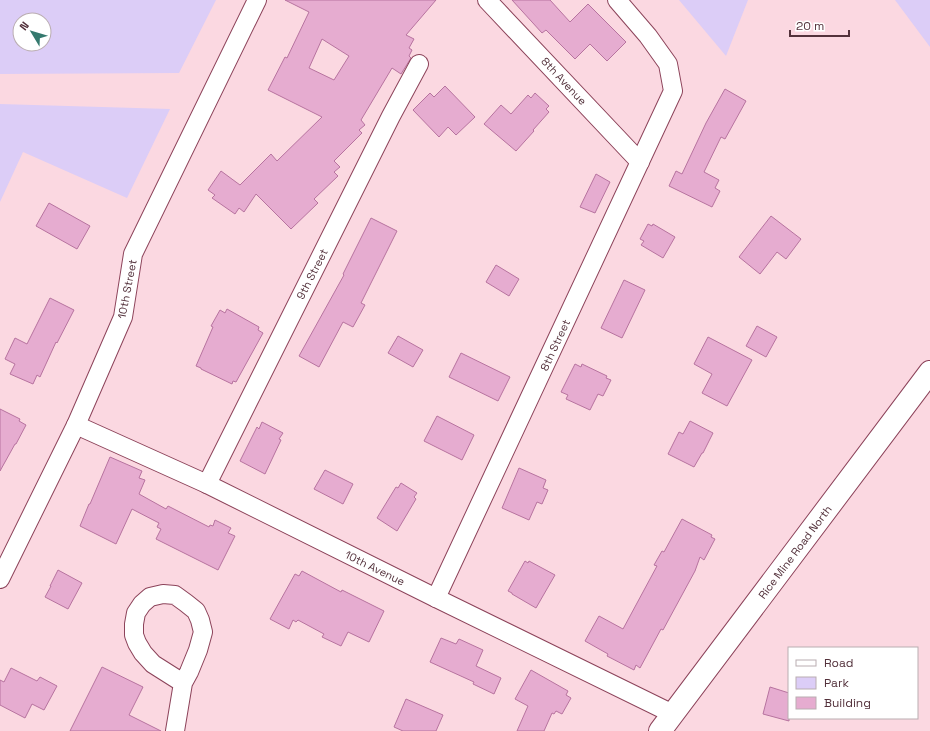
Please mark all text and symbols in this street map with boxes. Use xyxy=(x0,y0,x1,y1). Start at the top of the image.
north arrow xyxy=(12,12,52,52)
scale bar xyxy=(790,12,849,38)
text: 20 m xyxy=(796,18,824,34)
text: N xyxy=(16,19,32,33)
street label: 8th Avenue xyxy=(538,54,590,108)
street label: 9th Street xyxy=(293,246,331,302)
street label: 10th Street xyxy=(114,258,140,320)
street label: 8th Street xyxy=(537,317,573,373)
street label: Rice Mine Road North xyxy=(755,502,835,602)
street label: 10th Avenue xyxy=(343,547,407,589)
legend xyxy=(788,647,918,719)
text: Road xyxy=(824,655,853,671)
text: Park xyxy=(824,675,849,691)
text: Building xyxy=(824,695,871,711)

